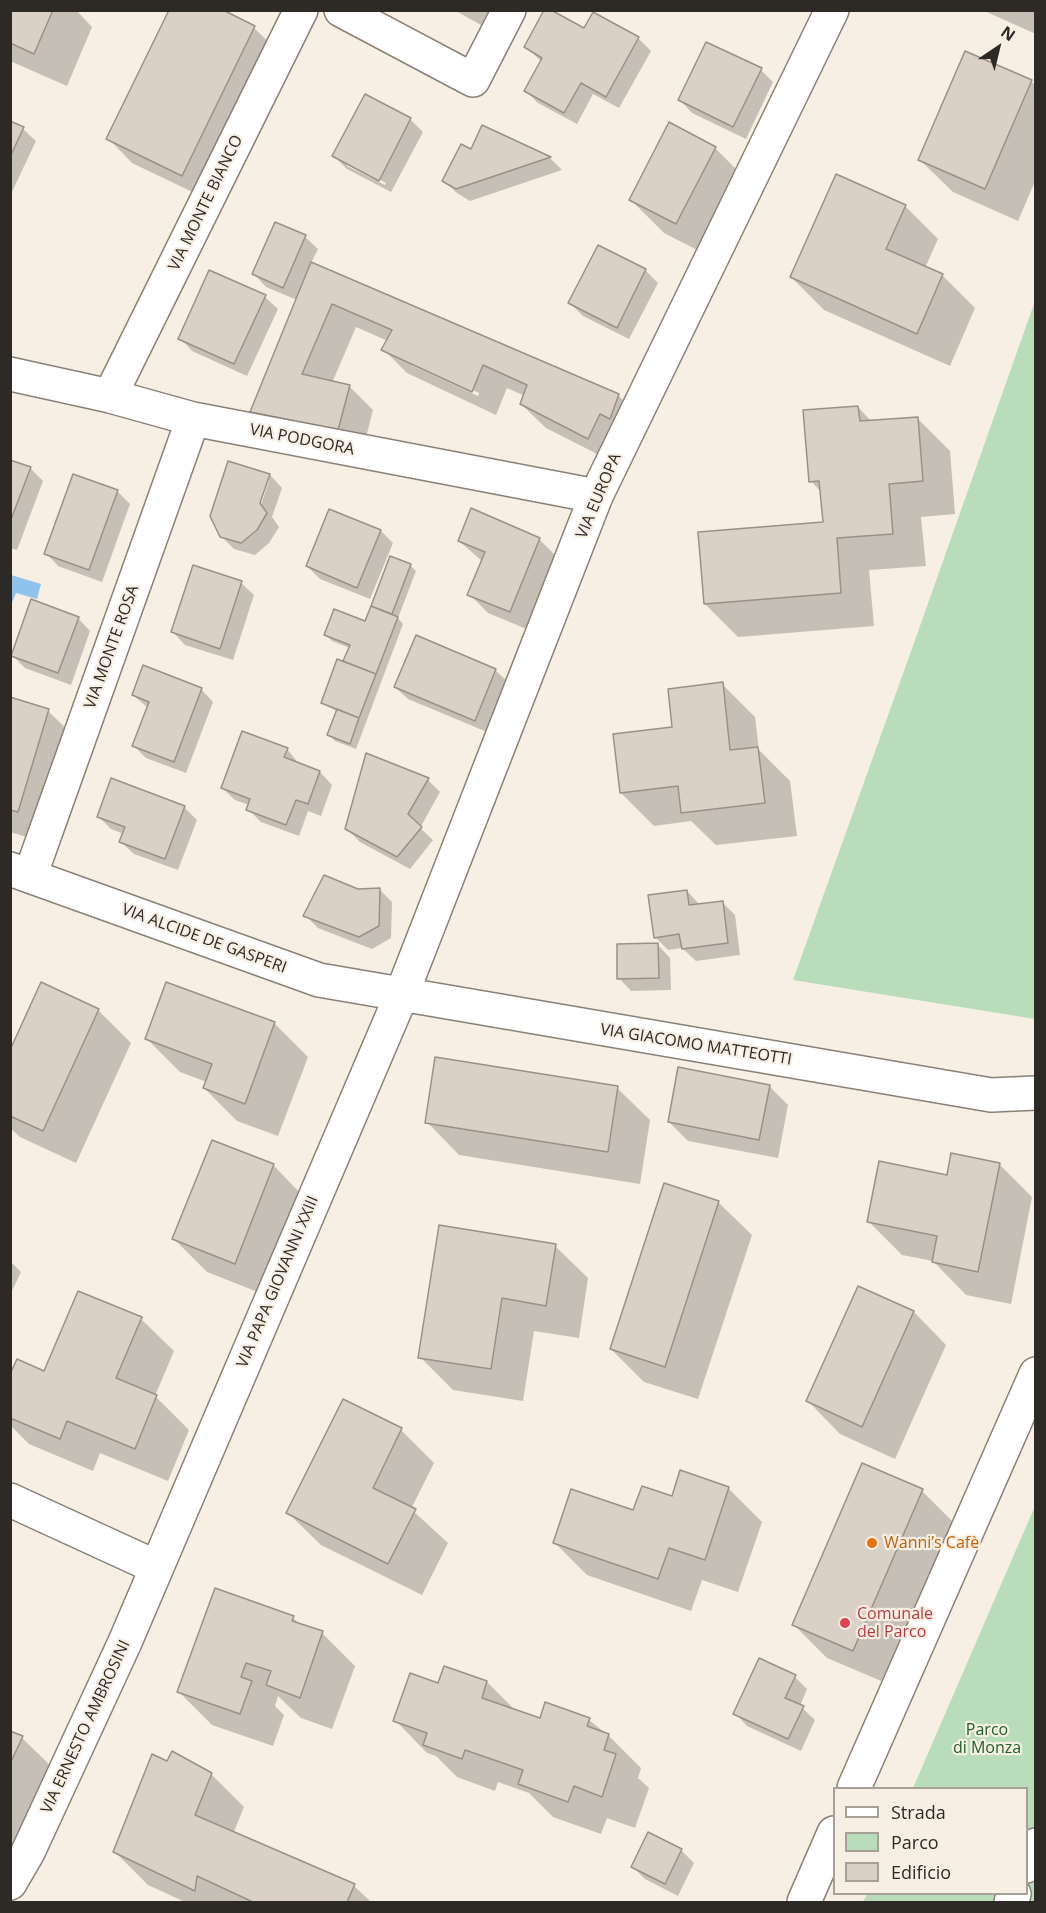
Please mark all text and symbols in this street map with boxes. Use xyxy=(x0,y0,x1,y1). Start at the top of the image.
north arrow xyxy=(968,18,1028,78)
text: N xyxy=(997,21,1020,46)
street label: VIA MONTE BIANCO xyxy=(165,132,247,274)
street label: VIA PODGORA xyxy=(248,420,356,460)
street label: VIA EUROPA xyxy=(572,450,626,542)
street label: VIA MONTE ROSA xyxy=(81,583,143,711)
street label: VIA ALCIDE DE GASPERI xyxy=(119,900,289,978)
street label: VIA GIACOMO MATTEOTTI xyxy=(599,1020,793,1070)
street label: VIA PAPA GIOVANNI XXIII xyxy=(233,1193,323,1371)
place label: Wanni’s Cafè xyxy=(884,1533,979,1553)
marker: Wanni’s Cafè xyxy=(865,1536,879,1550)
place label: Comunale del Parco xyxy=(857,1604,933,1642)
marker: Comunale del Parco xyxy=(838,1616,852,1630)
street label: VIA ERNESTO AMBROSINI xyxy=(37,1637,135,1817)
park label: Parco di Monza xyxy=(953,1720,1021,1758)
legend xyxy=(833,1787,1028,1895)
text: Strada xyxy=(891,1800,946,1824)
text: Parco xyxy=(891,1830,939,1854)
text: Edificio xyxy=(891,1860,951,1884)

